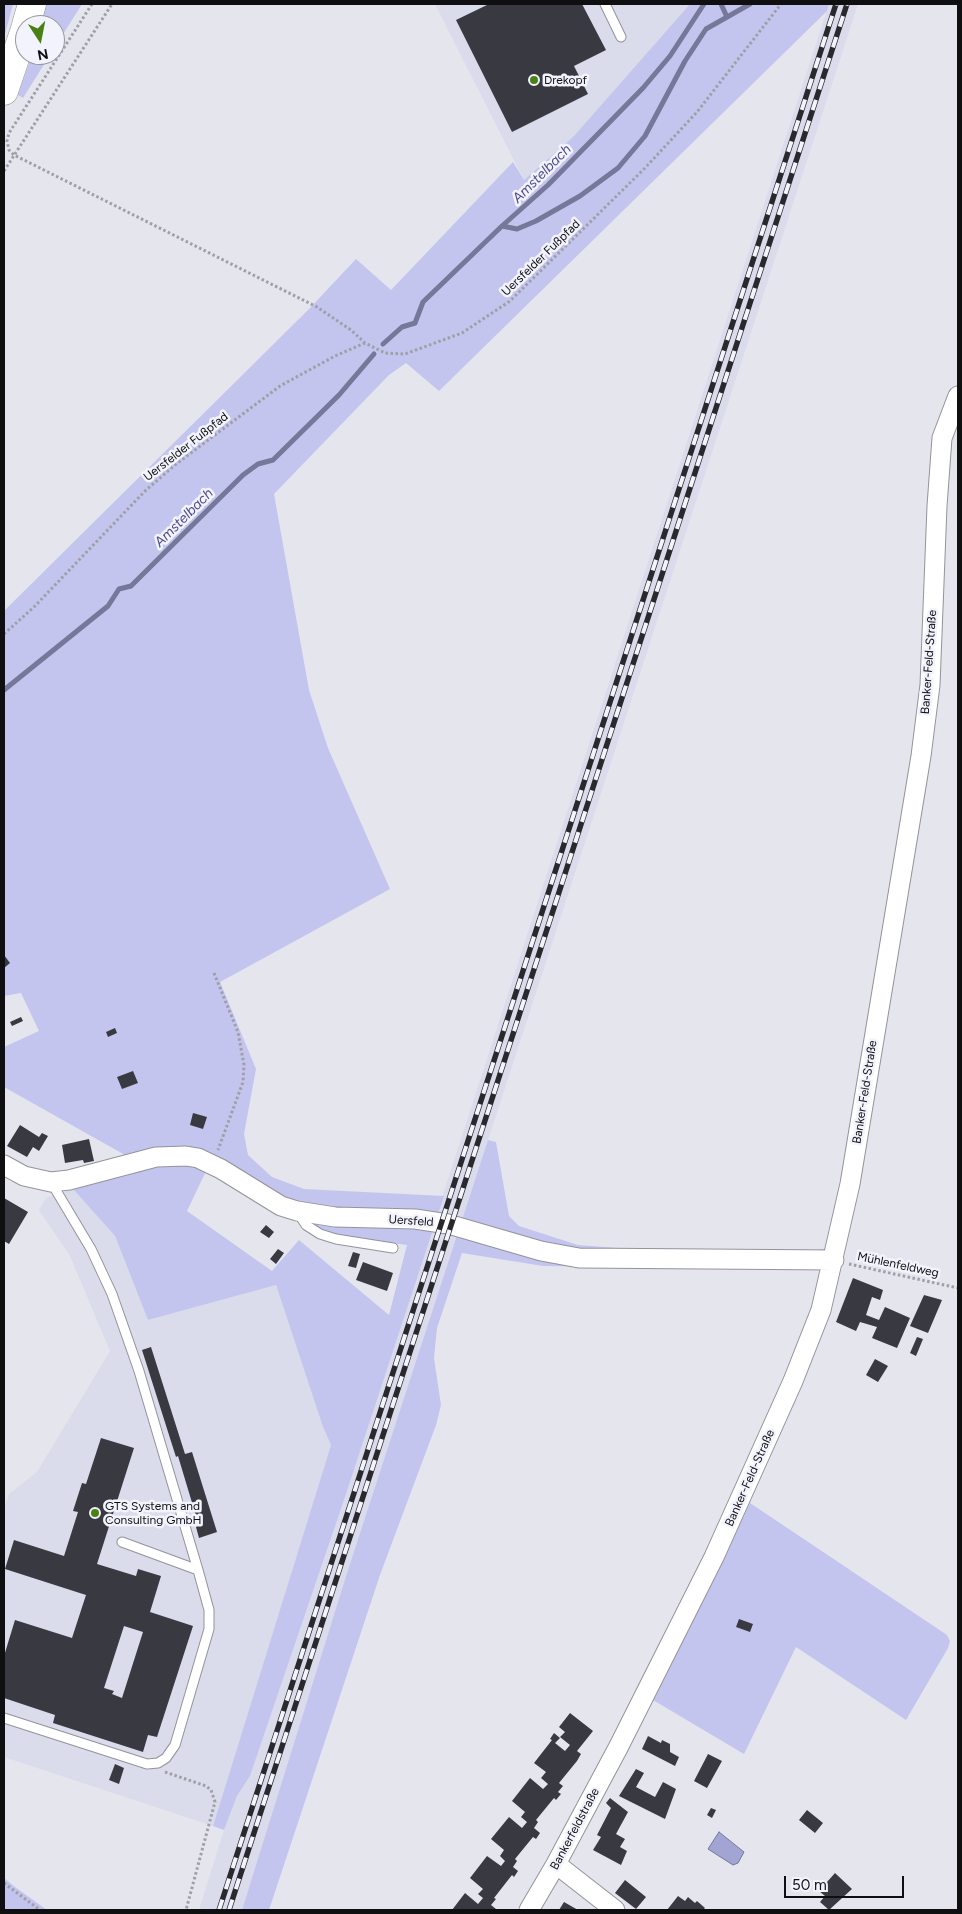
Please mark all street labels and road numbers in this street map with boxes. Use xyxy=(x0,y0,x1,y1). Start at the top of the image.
street label: Uersfelder Fußpfad xyxy=(499,217,583,299)
street label: Uersfelder Fußpfad xyxy=(141,410,231,484)
street label: Banker-Feld-Straße xyxy=(918,609,940,715)
street label: Banker-Feld-Straße xyxy=(850,1039,880,1145)
street label: Uersfeld xyxy=(388,1212,434,1230)
street label: Mühlenfeldweg xyxy=(856,1249,940,1281)
street label: Banker-Feld-Straße xyxy=(722,1427,778,1529)
street label: Bankerfeldstraße xyxy=(547,1786,603,1872)

